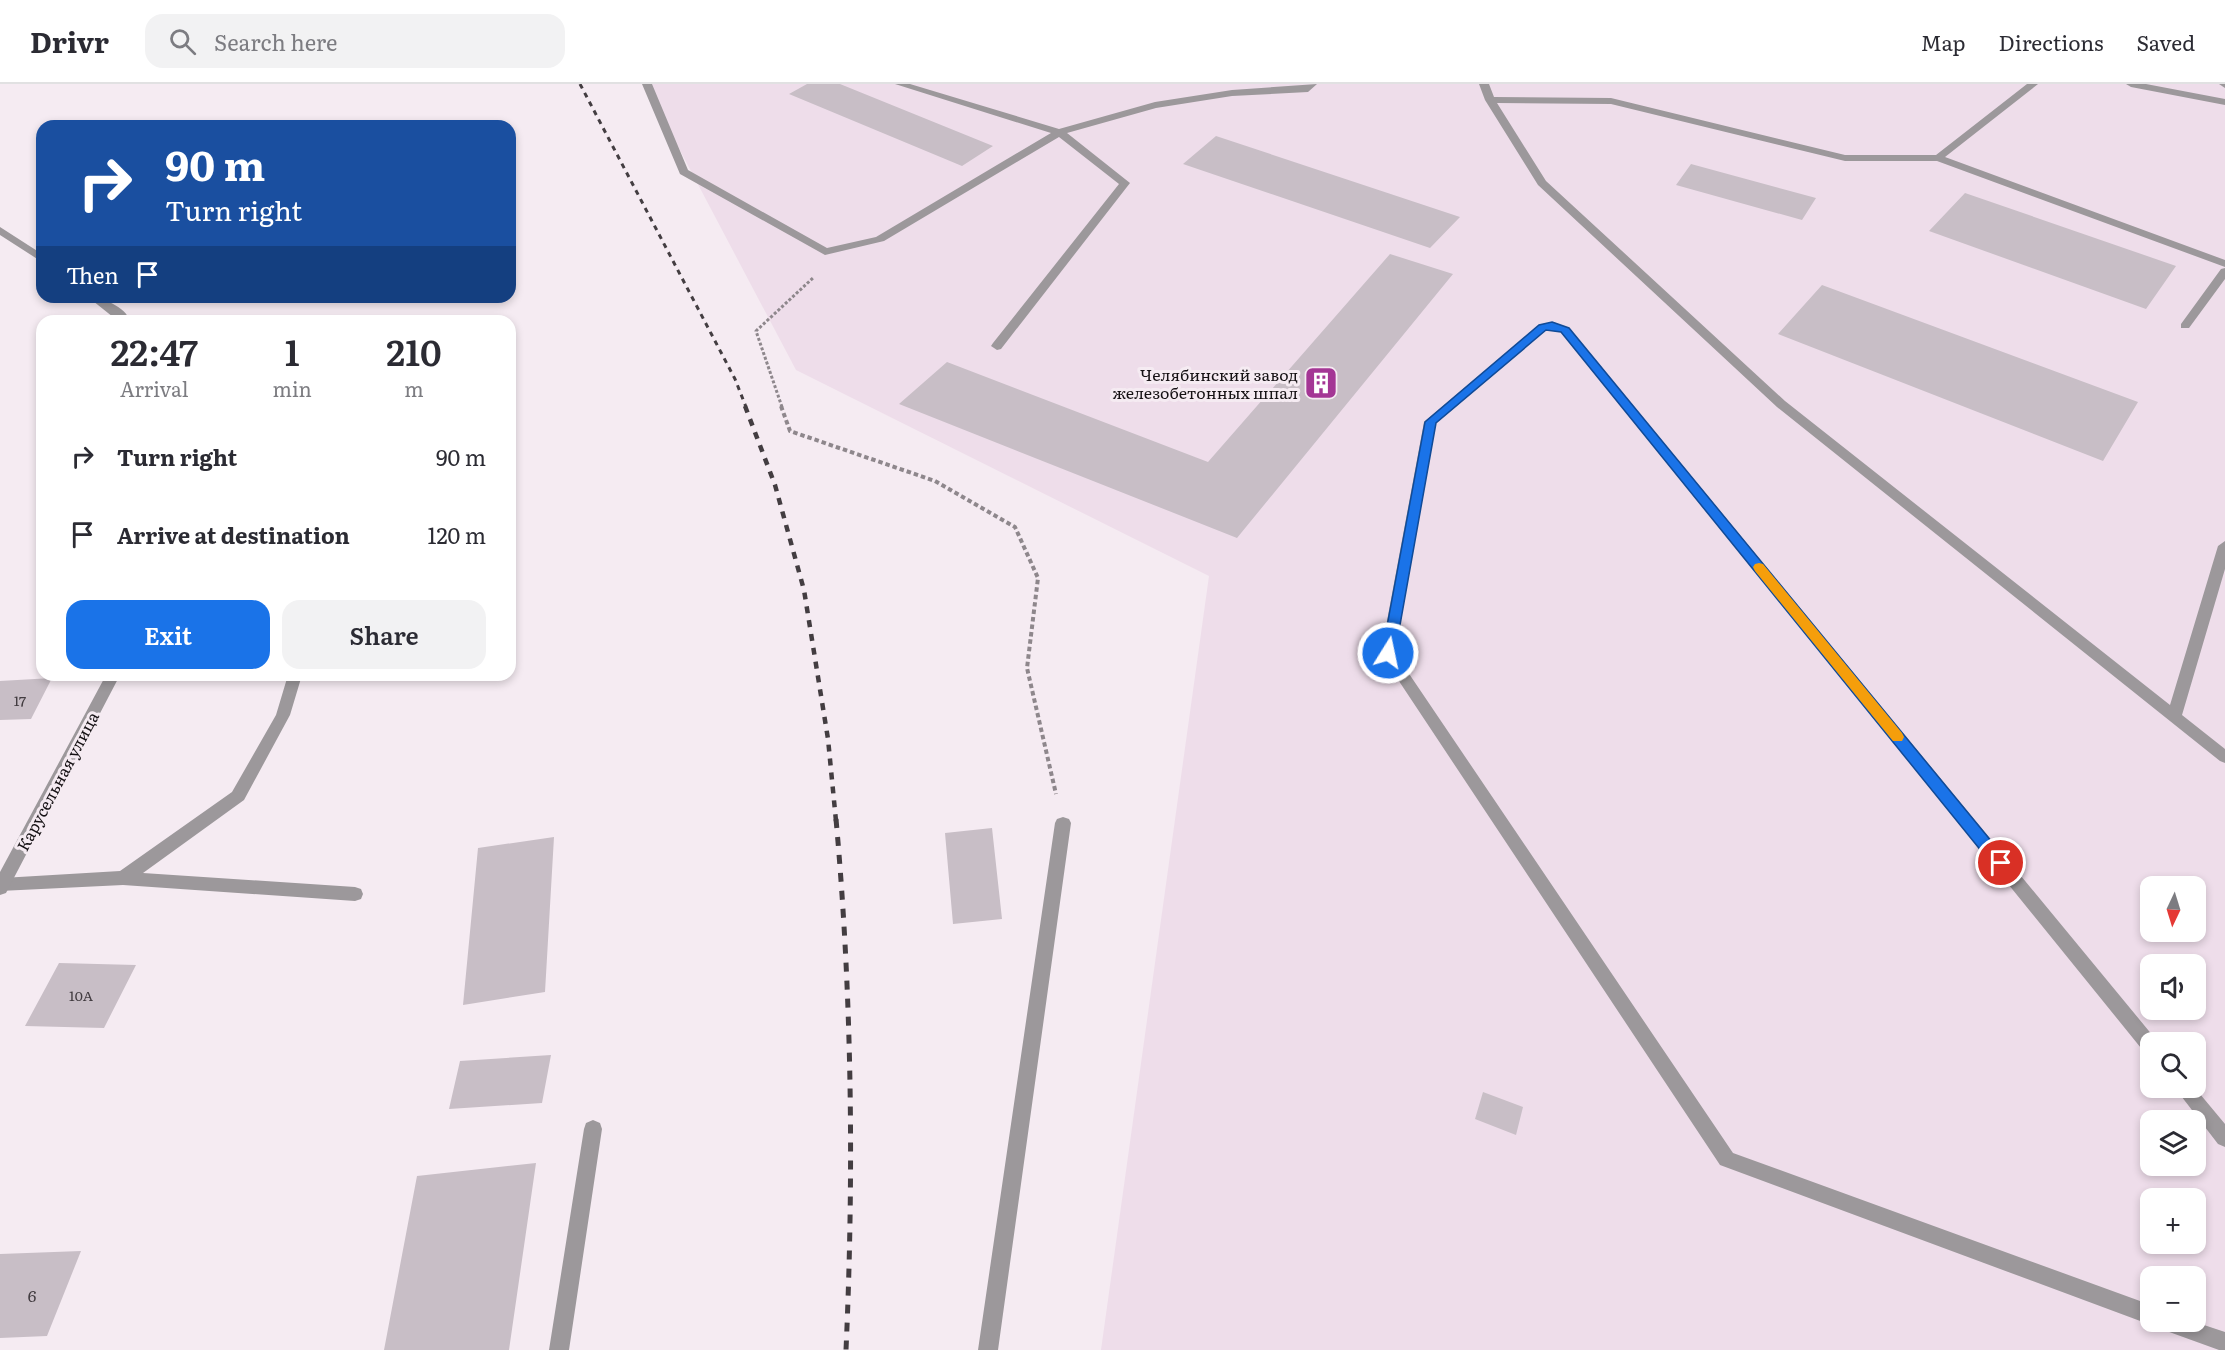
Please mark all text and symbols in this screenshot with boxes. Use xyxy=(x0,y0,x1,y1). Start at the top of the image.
search box xyxy=(145,14,565,68)
text: Drivr xyxy=(30,20,109,62)
icon: search xyxy=(166,25,199,58)
text: Search here xyxy=(214,25,337,58)
text: Map xyxy=(1921,26,1966,57)
text: Directions xyxy=(1999,26,2104,57)
text: Saved xyxy=(2137,26,2195,57)
text: 90 m xyxy=(165,132,265,194)
icon: right xyxy=(66,144,144,222)
text: Turn right xyxy=(165,189,302,229)
text: Then xyxy=(66,258,119,291)
icon: arrive xyxy=(131,258,164,291)
text: 22:47 xyxy=(110,324,198,377)
text: 1 xyxy=(285,324,300,377)
text: 210 xyxy=(386,324,442,377)
place label: Челябинский завод железобетонных шпал xyxy=(1112,362,1298,404)
building icon: Челябинский завод железобетонных шпал xyxy=(1303,365,1339,401)
text: Arrival xyxy=(120,373,188,403)
text: min xyxy=(273,373,312,403)
text: m xyxy=(404,373,424,403)
icon: right xyxy=(66,440,99,473)
text: Turn right xyxy=(117,440,237,473)
text: 90 m xyxy=(436,440,486,473)
icon: arrive xyxy=(66,518,99,551)
text: Arrive at destination xyxy=(117,518,350,551)
text: 120 m xyxy=(427,518,486,551)
button: Exit xyxy=(66,600,270,669)
button: Share xyxy=(282,600,486,669)
position arrow xyxy=(1356,621,1420,685)
house number: 17 xyxy=(14,690,26,710)
street label: Карусельная улица xyxy=(10,707,104,855)
pin xyxy=(1975,837,2026,888)
icon: arrive xyxy=(1984,846,2017,879)
north arrow xyxy=(2140,876,2206,942)
map controls xyxy=(2140,876,2206,1332)
button: sound xyxy=(2140,954,2206,1020)
house number: 10А xyxy=(69,985,94,1005)
button: search xyxy=(2140,1032,2206,1098)
button: layers xyxy=(2140,1110,2206,1176)
button: + xyxy=(2140,1188,2206,1254)
button: − xyxy=(2140,1266,2206,1332)
house number: 6 xyxy=(28,1283,37,1307)

